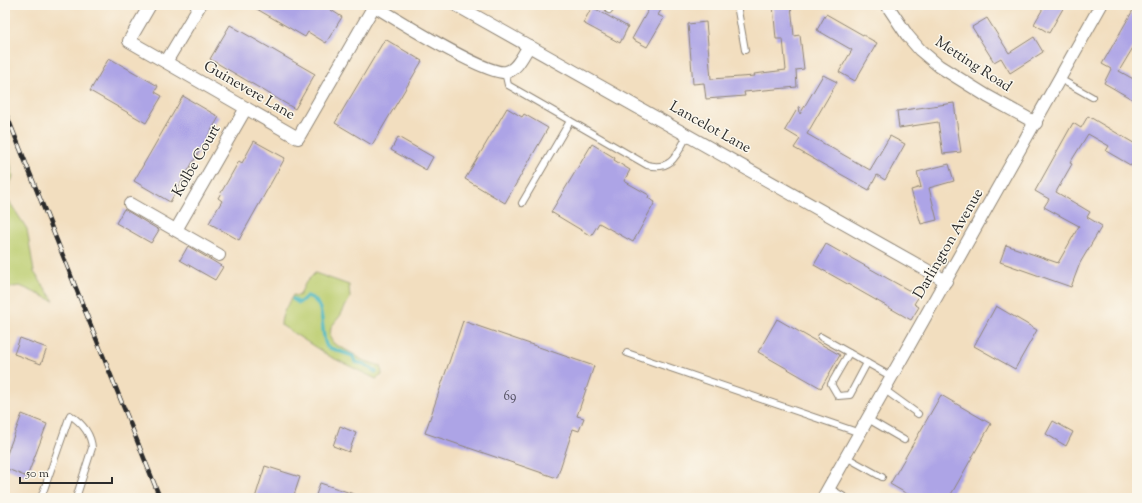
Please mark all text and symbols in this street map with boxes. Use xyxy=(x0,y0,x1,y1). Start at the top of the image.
street label: Metting Road xyxy=(930,32,1016,98)
street label: Guinevere Lane xyxy=(199,56,299,126)
street label: Lancelot Lane xyxy=(665,97,755,159)
street label: Kolbe Court xyxy=(168,121,226,201)
street label: Darlington Avenue xyxy=(909,185,989,303)
house number: 69 xyxy=(504,388,516,406)
scale bar xyxy=(20,459,112,485)
text: 50 m xyxy=(25,465,49,483)

